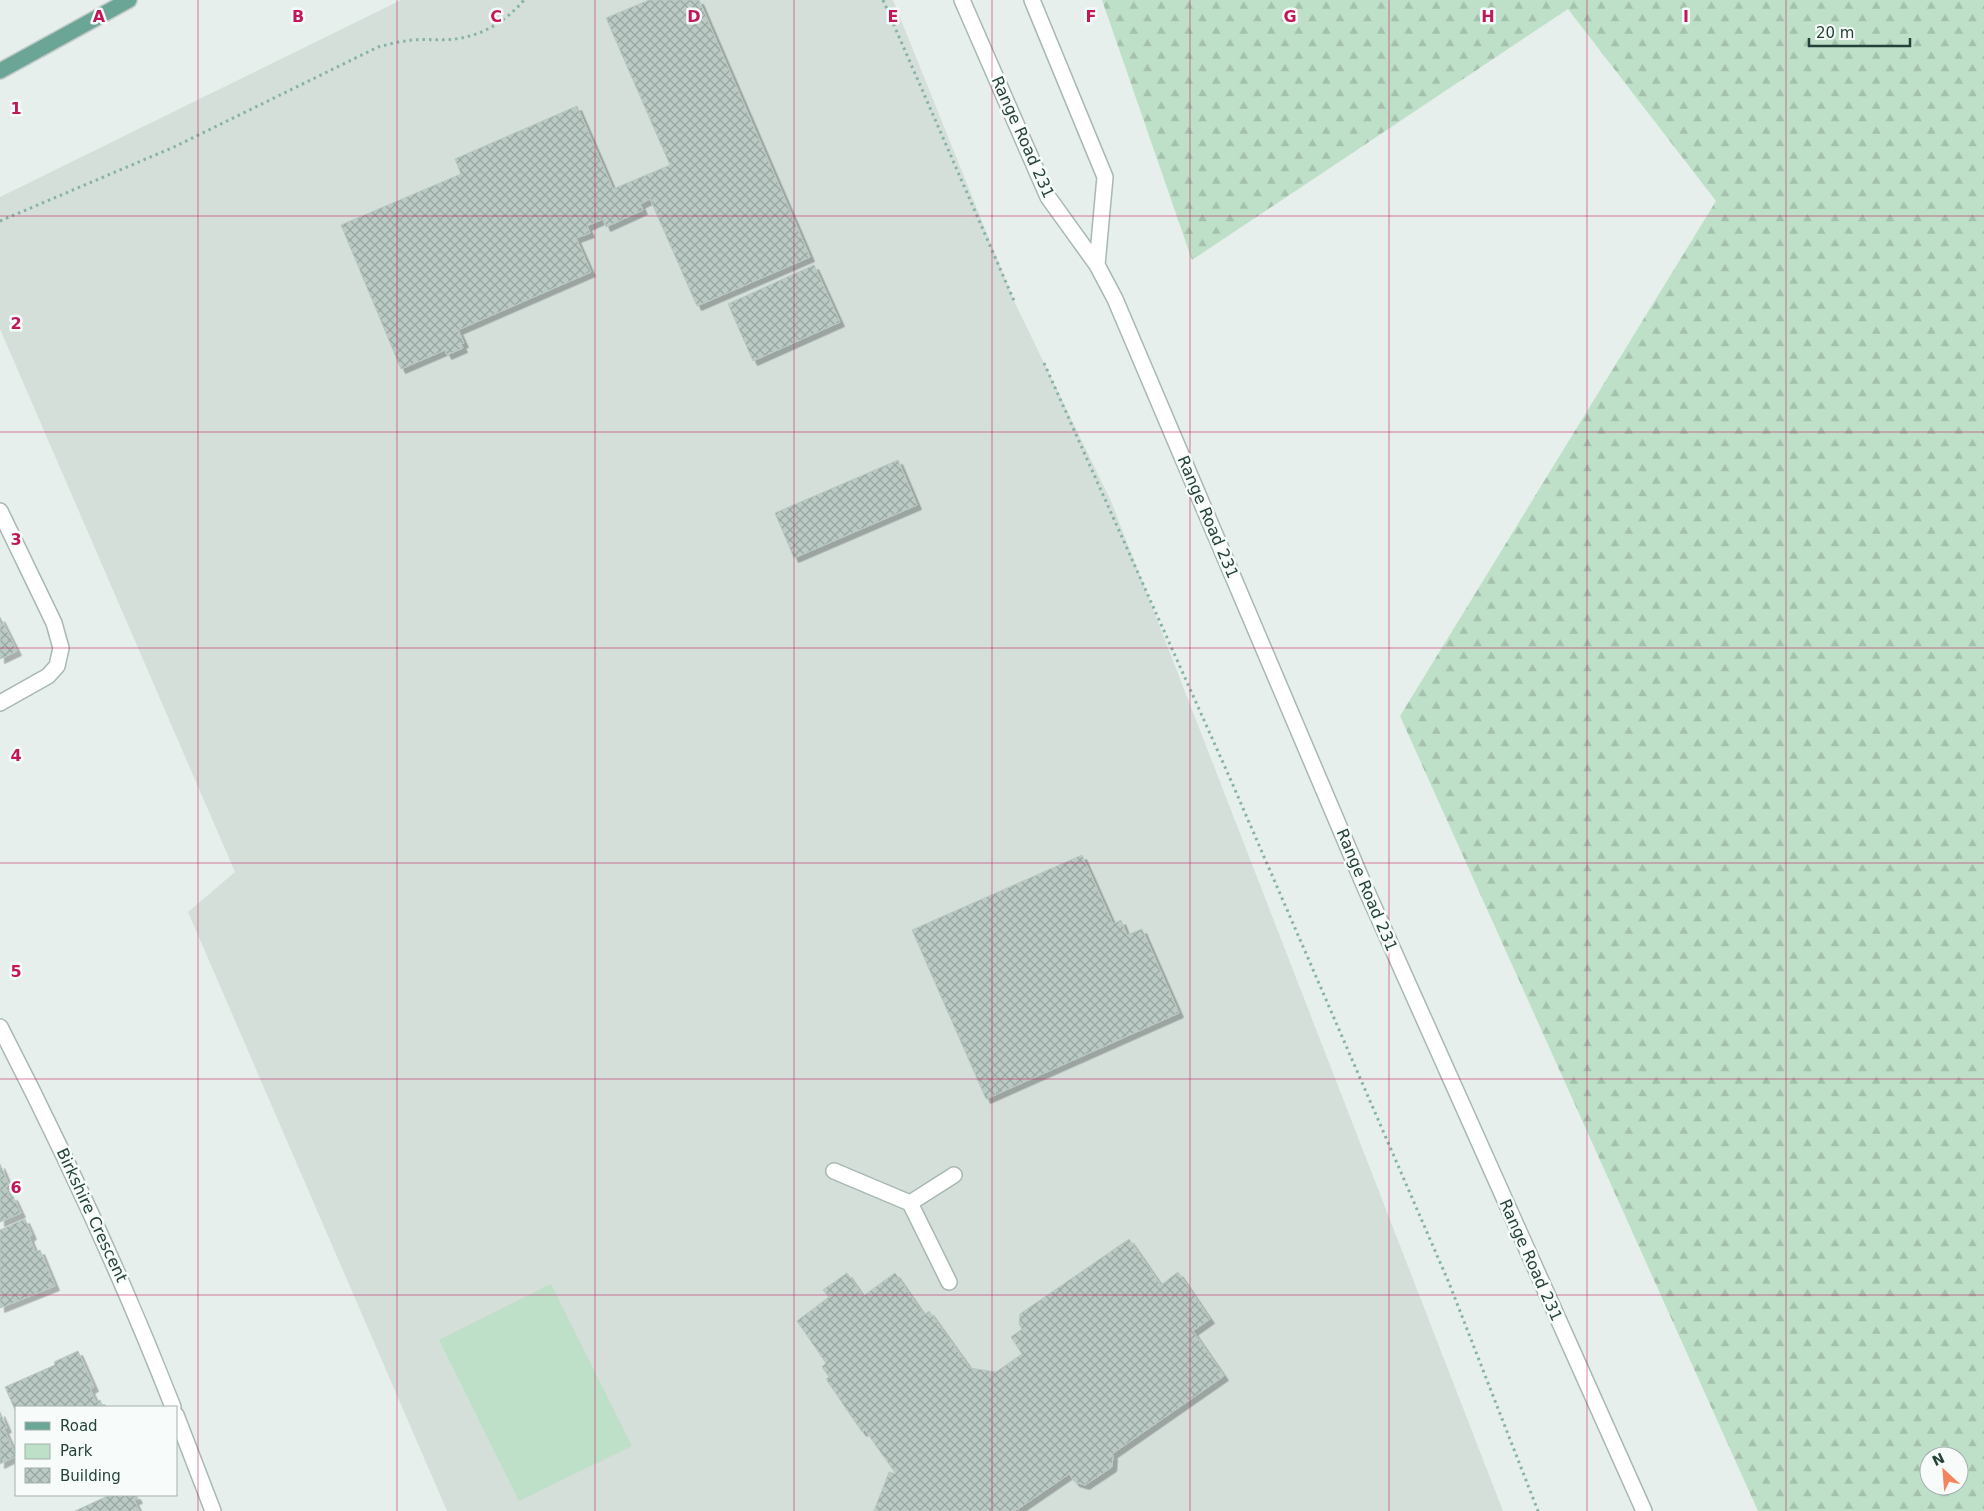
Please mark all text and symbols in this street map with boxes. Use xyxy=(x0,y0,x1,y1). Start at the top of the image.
text: A xyxy=(93,7,106,26)
text: B xyxy=(292,7,304,26)
text: C xyxy=(490,7,502,26)
text: D xyxy=(687,7,701,26)
text: E xyxy=(888,7,898,26)
text: F xyxy=(1086,7,1096,26)
text: G xyxy=(1283,7,1297,26)
text: H xyxy=(1481,7,1495,26)
text: I xyxy=(1683,7,1689,26)
scale bar xyxy=(1809,15,1910,47)
text: 20 m xyxy=(1816,24,1854,42)
street label: Range Road 231 xyxy=(988,73,1058,201)
text: 1 xyxy=(10,99,22,118)
text: 2 xyxy=(10,314,22,333)
street label: Range Road 231 xyxy=(1174,453,1242,581)
text: 3 xyxy=(10,530,22,549)
text: 4 xyxy=(10,746,22,765)
street label: Range Road 231 xyxy=(1333,826,1401,954)
text: 5 xyxy=(10,962,22,981)
street label: Birkshire Crescent xyxy=(53,1145,131,1285)
text: 6 xyxy=(10,1178,22,1197)
street label: Range Road 231 xyxy=(1496,1196,1566,1324)
legend xyxy=(15,1406,178,1496)
text: Road xyxy=(60,1417,98,1435)
text: Park xyxy=(60,1442,93,1460)
north arrow xyxy=(1919,1446,1969,1496)
text: N xyxy=(1930,1450,1947,1469)
text: Building xyxy=(60,1467,121,1485)

